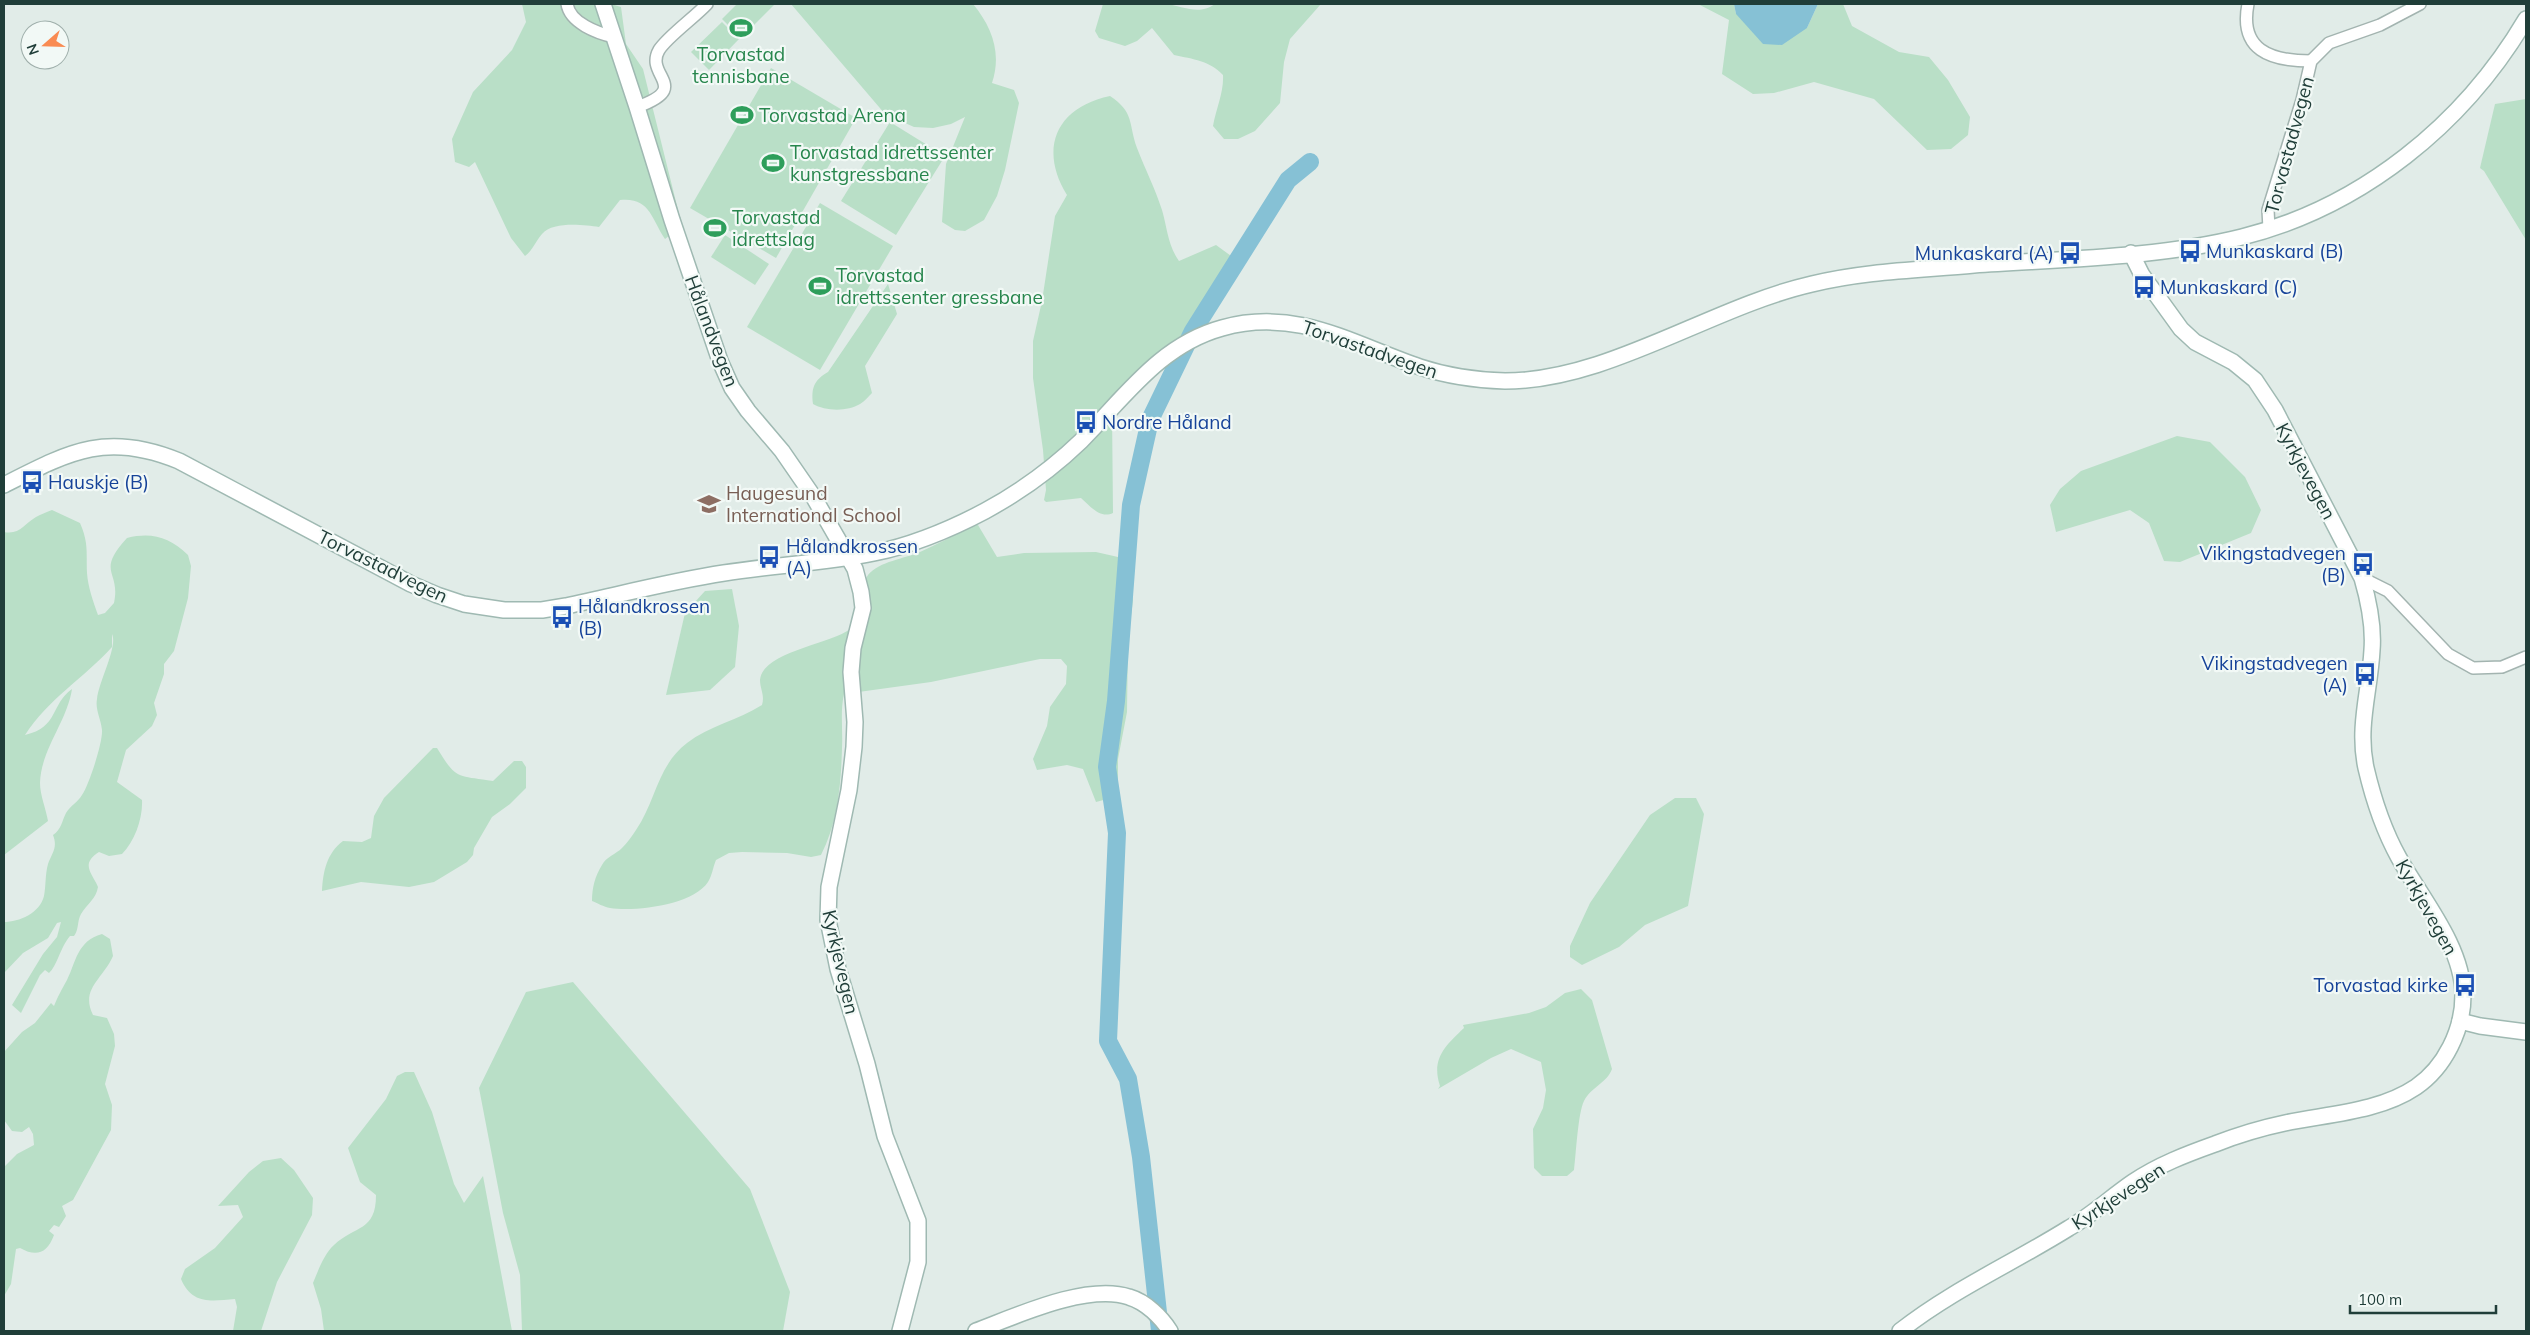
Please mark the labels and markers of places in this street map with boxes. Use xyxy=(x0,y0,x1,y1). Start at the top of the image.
sports icon: Torvastad tennisbane xyxy=(728,15,754,41)
place label: Torvastad tennisbane xyxy=(692,42,790,88)
sports icon: Torvastad Arena xyxy=(729,102,755,128)
place label: Torvastad Arena xyxy=(759,103,906,127)
place label: Torvastad idrettssenter kunstgressbane xyxy=(790,140,994,186)
sports icon: Torvastad idrettssenter kunstgressbane xyxy=(760,150,786,176)
place label: Torvastad idrettslag xyxy=(732,205,820,251)
sports icon: Torvastad idrettslag xyxy=(702,215,728,241)
bus stop icon: Munkaskard (B) xyxy=(2177,238,2203,264)
place label: Munkaskard (B) xyxy=(2206,239,2344,263)
bus stop icon: Munkaskard (A) xyxy=(2057,240,2083,266)
place label: Munkaskard (A) xyxy=(1915,241,2054,265)
place label: Torvastad idrettssenter gressbane xyxy=(836,263,1043,309)
sports icon: Torvastad idrettssenter gressbane xyxy=(807,273,833,299)
bus stop icon: Munkaskard (C) xyxy=(2131,274,2157,300)
place label: Munkaskard (C) xyxy=(2160,275,2298,299)
bus stop icon: Nordre Håland xyxy=(1073,409,1099,435)
place label: Nordre Håland xyxy=(1102,410,1232,434)
bus stop icon: Hauskje (B) xyxy=(19,469,45,495)
place label: Hauskje (B) xyxy=(48,470,149,494)
place label: Haugesund International School xyxy=(726,481,901,527)
school or university icon: Haugesund International School xyxy=(696,491,722,517)
place label: Hålandkrossen (A) xyxy=(786,534,918,580)
place label: Vikingstadvegen (B) xyxy=(2199,541,2346,587)
bus stop icon: Hålandkrossen (A) xyxy=(756,544,782,570)
bus stop icon: Vikingstadvegen (B) xyxy=(2350,551,2376,577)
place label: Hålandkrossen (B) xyxy=(578,594,710,640)
bus stop icon: Hålandkrossen (B) xyxy=(549,604,575,630)
place label: Vikingstadvegen (A) xyxy=(2201,651,2348,697)
bus stop icon: Vikingstadvegen (A) xyxy=(2352,661,2378,687)
bus stop icon: Torvastad kirke xyxy=(2452,972,2478,998)
place label: Torvastad kirke xyxy=(2314,973,2448,997)

